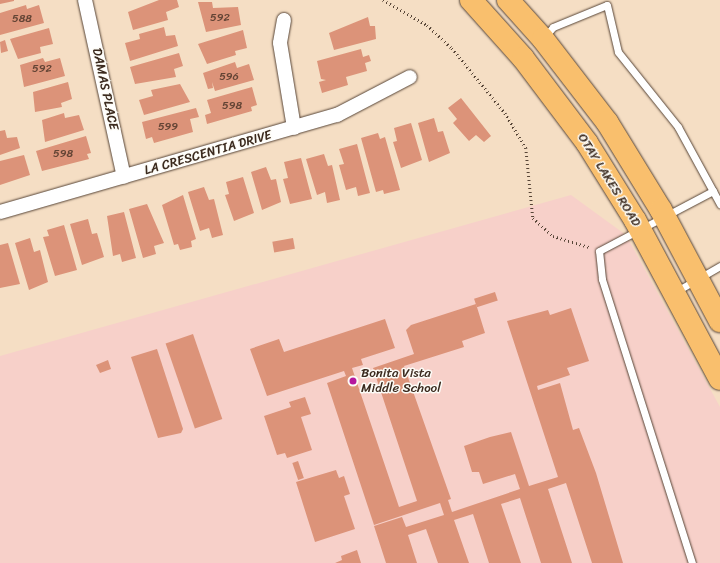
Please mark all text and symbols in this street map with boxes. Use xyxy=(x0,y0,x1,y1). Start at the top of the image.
house number: 592 xyxy=(210,11,230,25)
house number: 588 xyxy=(12,12,32,26)
street label: DAMAS PLACE xyxy=(89,46,121,132)
house number: 592 xyxy=(32,62,52,76)
house number: 596 xyxy=(219,70,239,84)
house number: 598 xyxy=(222,99,242,113)
house number: 599 xyxy=(158,120,178,134)
street label: LA CRESCENTIA DRIVE xyxy=(143,127,273,179)
street label: OTAY LAKES ROAD xyxy=(574,131,644,229)
house number: 598 xyxy=(53,147,73,161)
place label: Bonita Vista Middle School xyxy=(361,366,441,397)
marker: Bonita Vista Middle School xyxy=(348,376,358,386)

